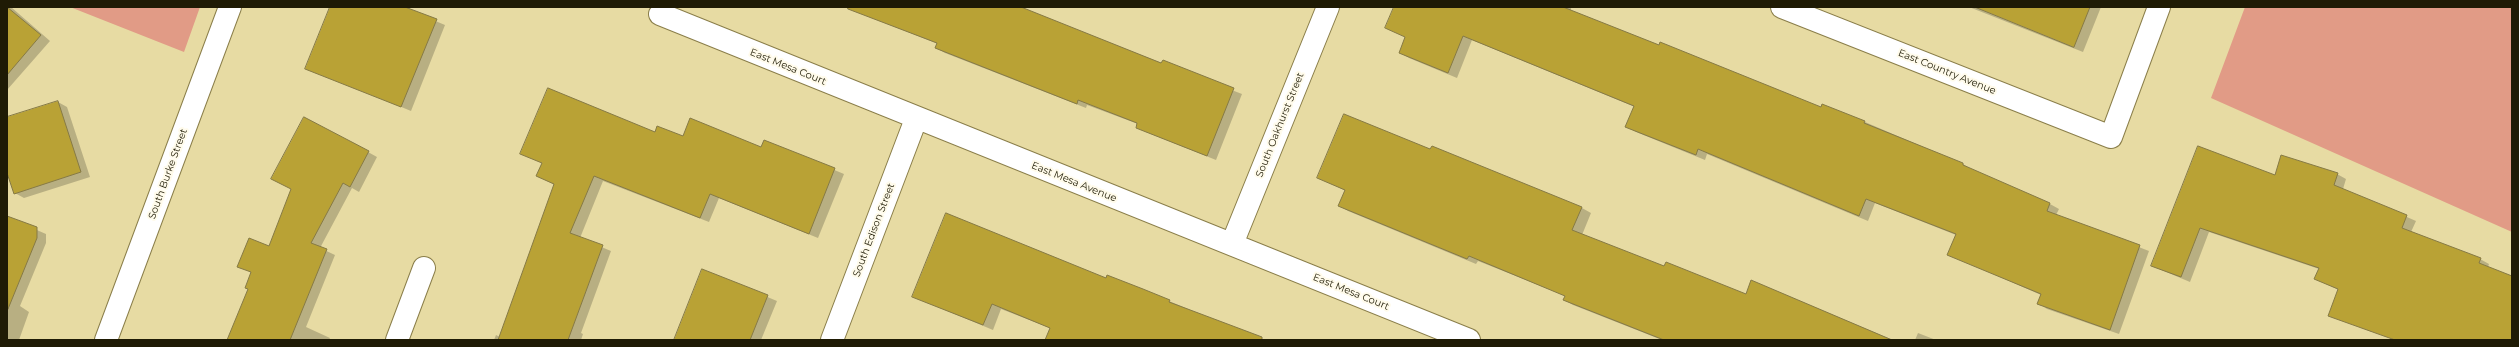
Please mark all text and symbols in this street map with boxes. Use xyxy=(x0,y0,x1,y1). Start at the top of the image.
street label: East Mesa Court xyxy=(748,46,828,88)
street label: East Country Avenue xyxy=(1896,47,1998,97)
street label: South Oakhurst Street xyxy=(1253,71,1307,179)
street label: South Burke Street xyxy=(146,127,190,221)
street label: East Mesa Avenue xyxy=(1030,159,1118,205)
street label: South Edison Street xyxy=(851,181,897,279)
street label: East Mesa Court xyxy=(1311,271,1391,313)

